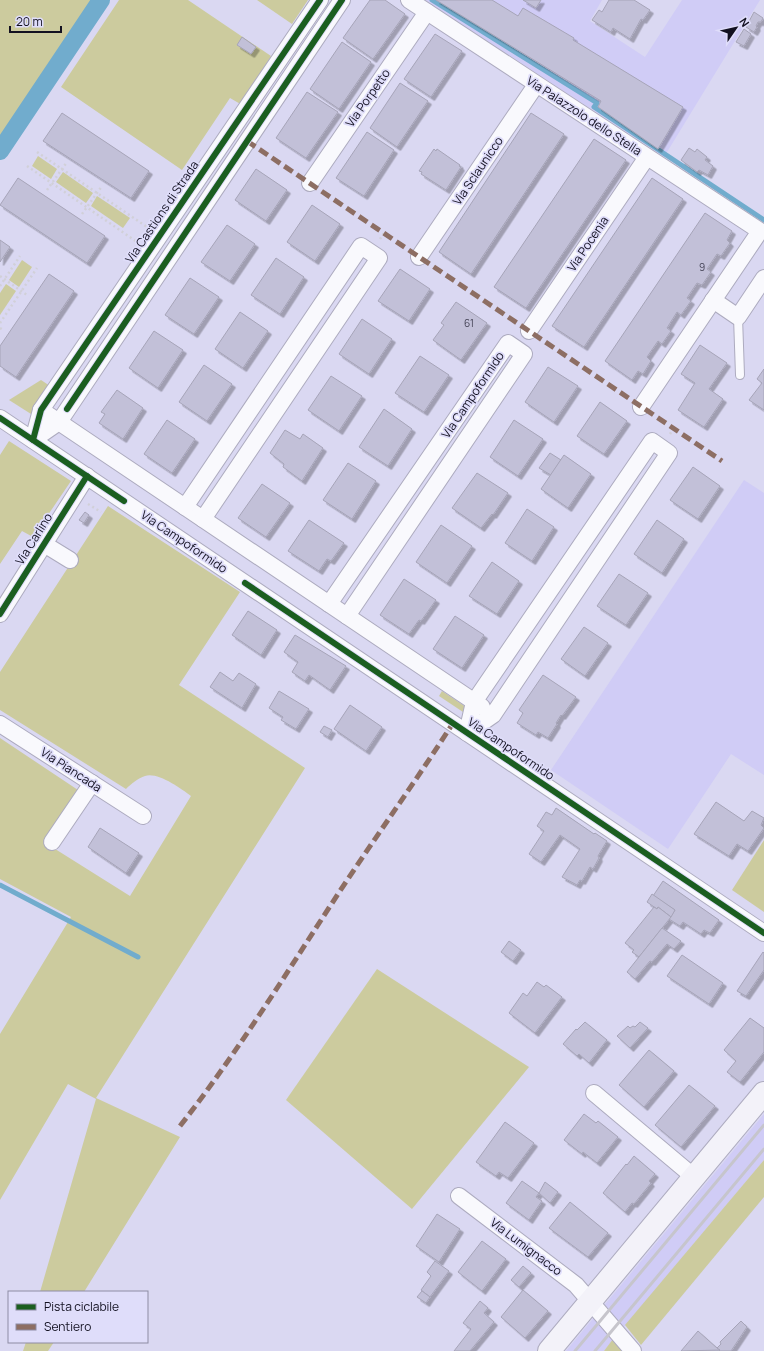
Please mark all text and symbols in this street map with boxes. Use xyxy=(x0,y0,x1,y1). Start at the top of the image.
scale bar xyxy=(10,8,61,34)
north arrow xyxy=(716,8,756,48)
text: 20 m xyxy=(16,13,43,30)
text: N xyxy=(736,15,753,30)
street label: Via Porpetto xyxy=(341,65,394,130)
street label: Via Palazzolo dello Stella xyxy=(523,72,645,159)
street label: Via Sclaunicco xyxy=(448,133,507,208)
street label: Via Castions di Strada xyxy=(121,157,202,266)
street label: Via Pocenia xyxy=(563,213,612,275)
house number: 9 xyxy=(699,260,705,274)
house number: 61 xyxy=(464,316,474,330)
street label: Via Campoformido xyxy=(437,348,508,441)
street label: Via Campoformido xyxy=(138,506,231,577)
street label: Via Carlino xyxy=(11,510,56,568)
street label: Via Campoformido xyxy=(465,713,558,784)
street label: Via Piancada xyxy=(37,743,105,796)
street label: Via Lumignacco xyxy=(487,1214,566,1279)
legend xyxy=(8,1291,148,1343)
text: Pista ciclabile xyxy=(44,1298,119,1315)
text: Sentiero xyxy=(44,1318,91,1335)

